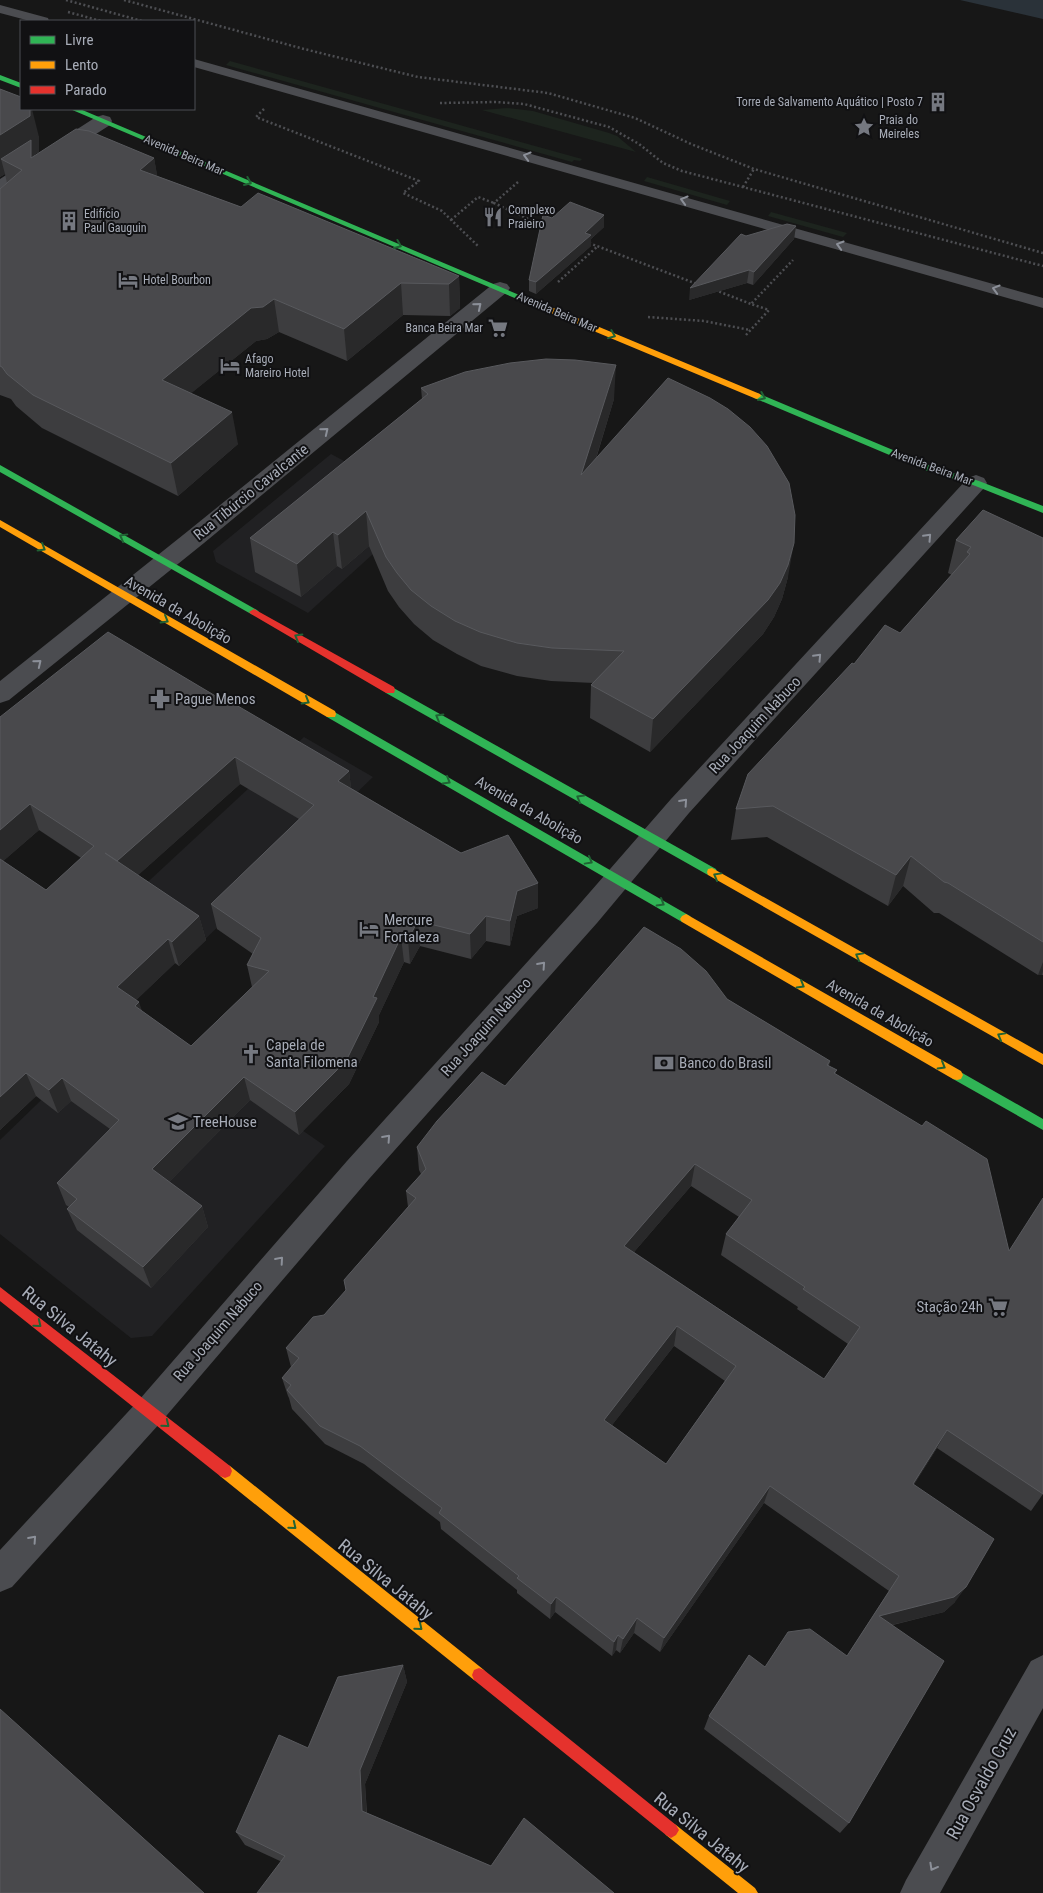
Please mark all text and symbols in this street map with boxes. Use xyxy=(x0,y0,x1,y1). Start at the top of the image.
legend xyxy=(20,20,195,110)
text: Livre xyxy=(65,31,93,49)
text: Lento xyxy=(65,56,98,74)
text: Parado xyxy=(65,81,107,99)
building icon: Torre de Salvamento Aquático | Posto 7 xyxy=(927,91,949,113)
place label: Torre de Salvamento Aquático | Posto 7 xyxy=(736,95,923,109)
place label: Praia do Meireles xyxy=(879,113,919,141)
place icon: Praia do Meireles xyxy=(853,116,875,138)
street label: Avenida Beira Mar xyxy=(142,132,226,178)
one-way arrow xyxy=(524,152,532,162)
one-way arrow xyxy=(243,175,252,186)
one-way arrow xyxy=(680,196,688,206)
place label: Complexo Praieiro xyxy=(508,203,555,231)
restaurant icon: Complexo Praieiro xyxy=(482,206,504,228)
place label: Edifício Paul Gauguin xyxy=(84,207,147,235)
building icon: Edifício Paul Gauguin xyxy=(58,210,80,232)
one-way arrow xyxy=(393,238,402,249)
one-way arrow xyxy=(836,240,845,250)
hotel icon: Hotel Bourbon xyxy=(117,269,139,291)
place label: Hotel Bourbon xyxy=(143,273,211,287)
one-way arrow xyxy=(993,285,1001,295)
street label: Avenida Beira Mar xyxy=(515,289,599,335)
one-way arrow xyxy=(472,304,481,312)
supermarket icon: Banca Beira Mar xyxy=(487,317,509,339)
place label: Banca Beira Mar xyxy=(406,321,483,335)
one-way arrow xyxy=(607,329,616,339)
place label: Afago Mareiro Hotel xyxy=(245,352,309,380)
hotel icon: Afago Mareiro Hotel xyxy=(219,355,241,377)
one-way arrow xyxy=(757,391,766,402)
one-way arrow xyxy=(319,429,328,437)
street label: Rua Tibúrcio Cavalcante xyxy=(190,440,312,544)
street label: Avenida Beira Mar xyxy=(889,446,975,488)
one-way arrow xyxy=(922,533,931,542)
one-way arrow xyxy=(119,534,128,544)
one-way arrow xyxy=(37,542,46,552)
street label: Avenida da Abolição xyxy=(121,572,235,648)
one-way arrow xyxy=(160,614,169,624)
one-way arrow xyxy=(294,633,303,643)
one-way arrow xyxy=(812,653,821,662)
one-way arrow xyxy=(32,661,41,669)
street label: Rua Joaquim Nabuco xyxy=(705,673,805,777)
pharmacy icon: Pague Menos xyxy=(149,688,171,710)
place label: Pague Menos xyxy=(175,690,256,708)
one-way arrow xyxy=(301,694,310,704)
one-way arrow xyxy=(435,713,444,723)
street label: Avenida da Abolição xyxy=(472,772,586,848)
one-way arrow xyxy=(442,775,451,785)
one-way arrow xyxy=(576,794,585,804)
one-way arrow xyxy=(678,799,687,808)
one-way arrow xyxy=(583,855,592,865)
one-way arrow xyxy=(714,872,723,882)
one-way arrow xyxy=(655,897,664,907)
place label: Mercure Fortaleza xyxy=(384,911,439,946)
hotel icon: Mercure Fortaleza xyxy=(358,918,380,940)
one-way arrow xyxy=(855,952,864,962)
one-way arrow xyxy=(536,962,545,971)
street label: Rua Joaquim Nabuco xyxy=(437,974,535,1080)
street label: Avenida da Abolição xyxy=(823,975,937,1051)
one-way arrow xyxy=(796,978,805,988)
one-way arrow xyxy=(997,1032,1006,1042)
place label: Capela de Santa Filomena xyxy=(266,1036,358,1071)
church icon: Capela de Santa Filomena xyxy=(240,1043,262,1065)
bank icon: Banco do Brasil xyxy=(653,1052,675,1074)
place label: Banco do Brasil xyxy=(679,1054,771,1072)
one-way arrow xyxy=(936,1060,945,1070)
school or university icon: TreeHouse xyxy=(167,1111,189,1133)
place label: TreeHouse xyxy=(193,1113,257,1131)
one-way arrow xyxy=(381,1134,390,1143)
one-way arrow xyxy=(274,1257,283,1266)
street label: Rua Joaquim Nabuco xyxy=(170,1277,266,1385)
street label: Rua Silva Jatahy xyxy=(18,1281,122,1371)
supermarket icon: Stação 24h xyxy=(987,1296,1009,1318)
place label: Stação 24h xyxy=(916,1298,983,1316)
one-way arrow xyxy=(32,1318,41,1326)
one-way arrow xyxy=(160,1418,169,1426)
one-way arrow xyxy=(287,1520,296,1529)
street label: Rua Silva Jatahy xyxy=(334,1534,438,1624)
one-way arrow xyxy=(27,1536,36,1545)
one-way arrow xyxy=(413,1622,422,1630)
street label: Rua Osvaldo Cruz xyxy=(942,1723,1020,1843)
street label: Rua Silva Jatahy xyxy=(650,1787,754,1877)
one-way arrow xyxy=(930,1862,940,1871)

